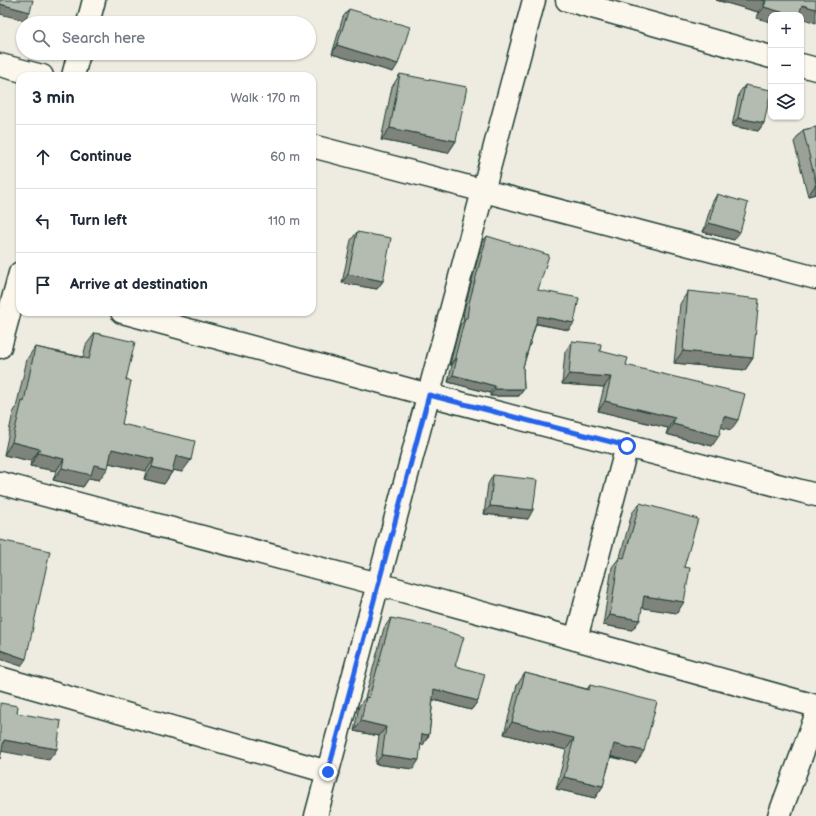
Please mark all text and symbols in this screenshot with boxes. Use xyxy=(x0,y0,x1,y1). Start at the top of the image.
map controls xyxy=(768,12,804,120)
button: + xyxy=(768,12,804,48)
search box xyxy=(16,16,316,60)
icon: search xyxy=(30,27,52,49)
text: Search here xyxy=(62,29,145,48)
button: − xyxy=(768,48,804,84)
button: layers xyxy=(768,84,804,120)
text: 3 min xyxy=(32,88,75,108)
text: Walk · 170 m xyxy=(230,90,300,106)
icon: ahead xyxy=(32,146,54,168)
text: Continue xyxy=(70,147,132,166)
text: 60 m xyxy=(270,149,300,165)
icon: left xyxy=(32,210,54,232)
text: Turn left xyxy=(70,211,127,230)
text: 110 m xyxy=(268,213,300,229)
icon: arrive xyxy=(32,274,54,296)
text: Arrive at destination xyxy=(70,275,208,294)
route start xyxy=(618,437,636,455)
route end xyxy=(319,763,337,781)

